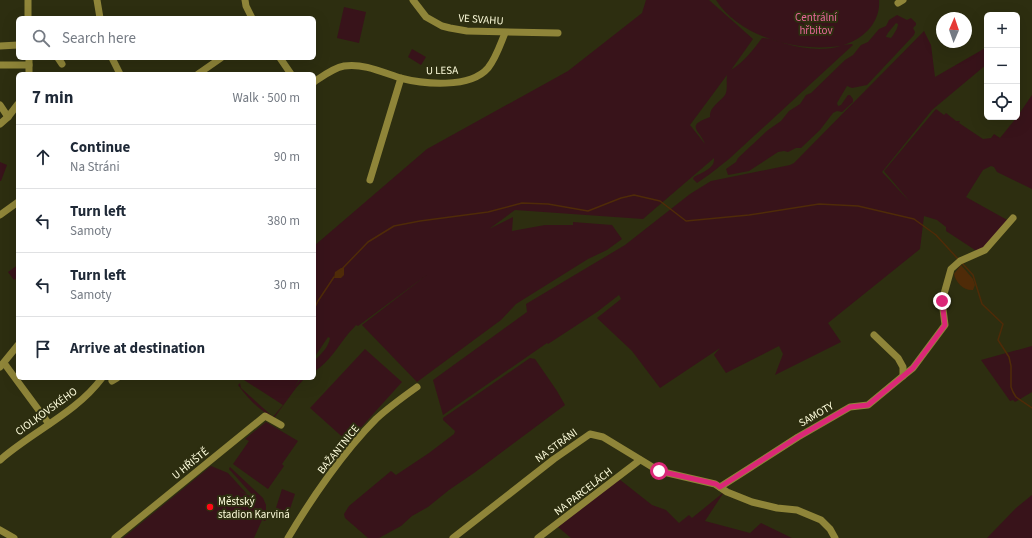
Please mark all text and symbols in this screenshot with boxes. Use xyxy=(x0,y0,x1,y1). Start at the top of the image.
street label: VE SVAHU xyxy=(458,10,504,29)
park label: Centrální hřbitov xyxy=(795,10,837,38)
north arrow xyxy=(936,12,972,48)
map controls xyxy=(984,12,1020,120)
button: + xyxy=(984,12,1020,48)
search box xyxy=(16,16,316,60)
icon: search xyxy=(30,27,52,49)
text: Search here xyxy=(62,28,136,49)
button: − xyxy=(984,48,1020,84)
street label: U LESA xyxy=(426,63,458,78)
button: locate xyxy=(984,84,1020,120)
text: 7 min xyxy=(32,86,73,110)
text: Walk · 500 m xyxy=(232,89,300,107)
text: Continue xyxy=(70,137,130,158)
icon: ahead xyxy=(32,146,54,168)
text: 90 m xyxy=(274,148,300,166)
text: Na Stráni xyxy=(70,158,120,176)
text: Turn left xyxy=(70,201,126,222)
icon: left xyxy=(32,210,54,232)
text: 380 m xyxy=(267,212,300,230)
text: Samoty xyxy=(70,222,112,240)
text: Turn left xyxy=(70,265,126,286)
icon: left xyxy=(32,274,54,296)
text: 30 m xyxy=(274,276,300,294)
text: Samoty xyxy=(70,286,112,304)
route end xyxy=(933,292,951,310)
icon: arrive xyxy=(32,338,54,360)
text: Arrive at destination xyxy=(70,338,205,359)
street label: CIOLKOVSKÉHO xyxy=(12,384,80,439)
street label: SAMOTY xyxy=(796,398,837,430)
street label: BAŽANTNICE xyxy=(314,421,363,477)
street label: NA STRÁNI xyxy=(532,425,581,466)
street label: U HŘIŠTĚ xyxy=(169,444,212,483)
route start xyxy=(650,462,668,480)
street label: NA PARCELÁCH xyxy=(551,464,616,519)
place label: Městský stadion Karviná xyxy=(218,494,290,522)
marker: Městský stadion Karviná xyxy=(205,502,215,512)

